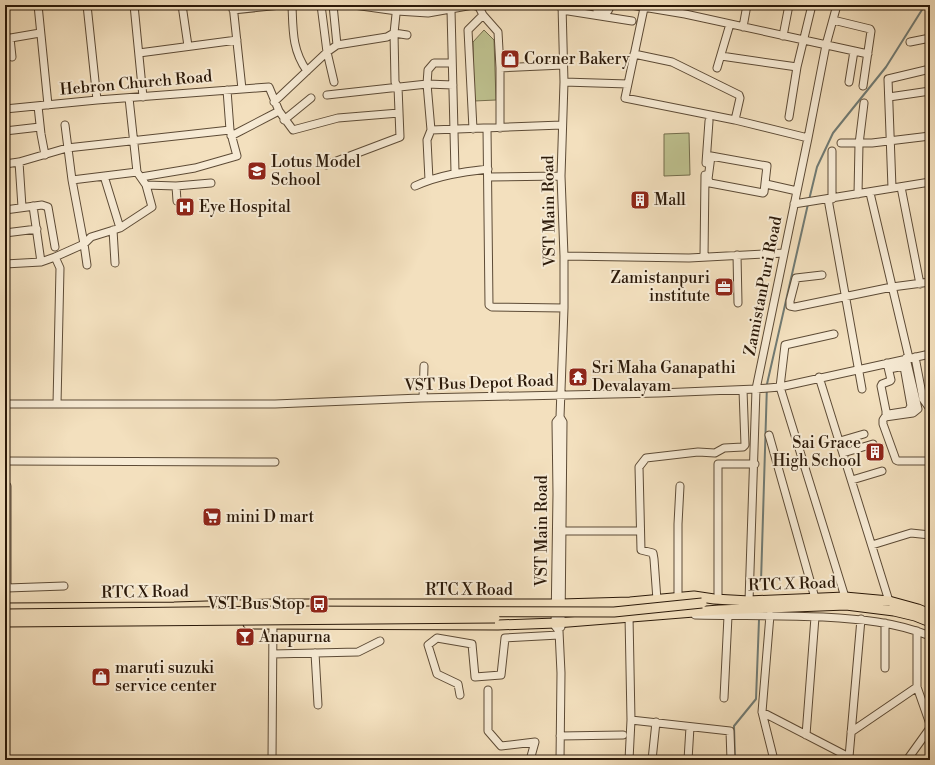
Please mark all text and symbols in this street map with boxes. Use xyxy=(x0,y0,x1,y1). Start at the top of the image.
shop icon: Corner Bakery xyxy=(499,48,521,70)
place label: Corner Bakery xyxy=(524,49,630,69)
street label: Hebron Church Road xyxy=(59,66,213,100)
place label: Lotus Model School xyxy=(271,152,361,190)
street label: VST Main Road xyxy=(538,155,560,268)
school or university icon: Lotus Model School xyxy=(246,160,268,182)
building icon: Mall xyxy=(629,189,651,211)
place label: Mall xyxy=(654,190,686,210)
hospital icon: Eye Hospital xyxy=(174,196,196,218)
place label: Eye Hospital xyxy=(199,197,291,217)
street label: ZamistanPuri Road xyxy=(740,215,786,357)
place label: Zamistanpuri institute xyxy=(611,268,710,306)
office icon: Zamistanpuri institute xyxy=(713,276,735,298)
place label: Sri Maha Ganapathi Devalayam xyxy=(592,358,736,396)
temple icon: Sri Maha Ganapathi Devalayam xyxy=(567,366,589,388)
street label: VST Bus Depot Road xyxy=(403,370,554,396)
place label: Sai Grace High School xyxy=(772,433,861,471)
building icon: Sai Grace High School xyxy=(864,441,886,463)
street label: VST Main Road xyxy=(532,475,552,588)
supermarket icon: mini D mart xyxy=(201,506,223,528)
place label: mini D mart xyxy=(226,507,315,527)
street label: RTC X Road xyxy=(748,572,836,596)
street label: RTC X Road xyxy=(425,580,513,600)
street label: RTC X Road xyxy=(101,581,189,603)
bus stop icon: VST Bus Stop xyxy=(308,593,330,615)
place label: VST Bus Stop xyxy=(206,594,305,614)
bar icon: Anapurna xyxy=(234,626,256,648)
place label: Anapurna xyxy=(258,627,332,647)
place label: maruti suzuki service center xyxy=(115,658,217,696)
shop icon: maruti suzuki service center xyxy=(90,666,112,688)

